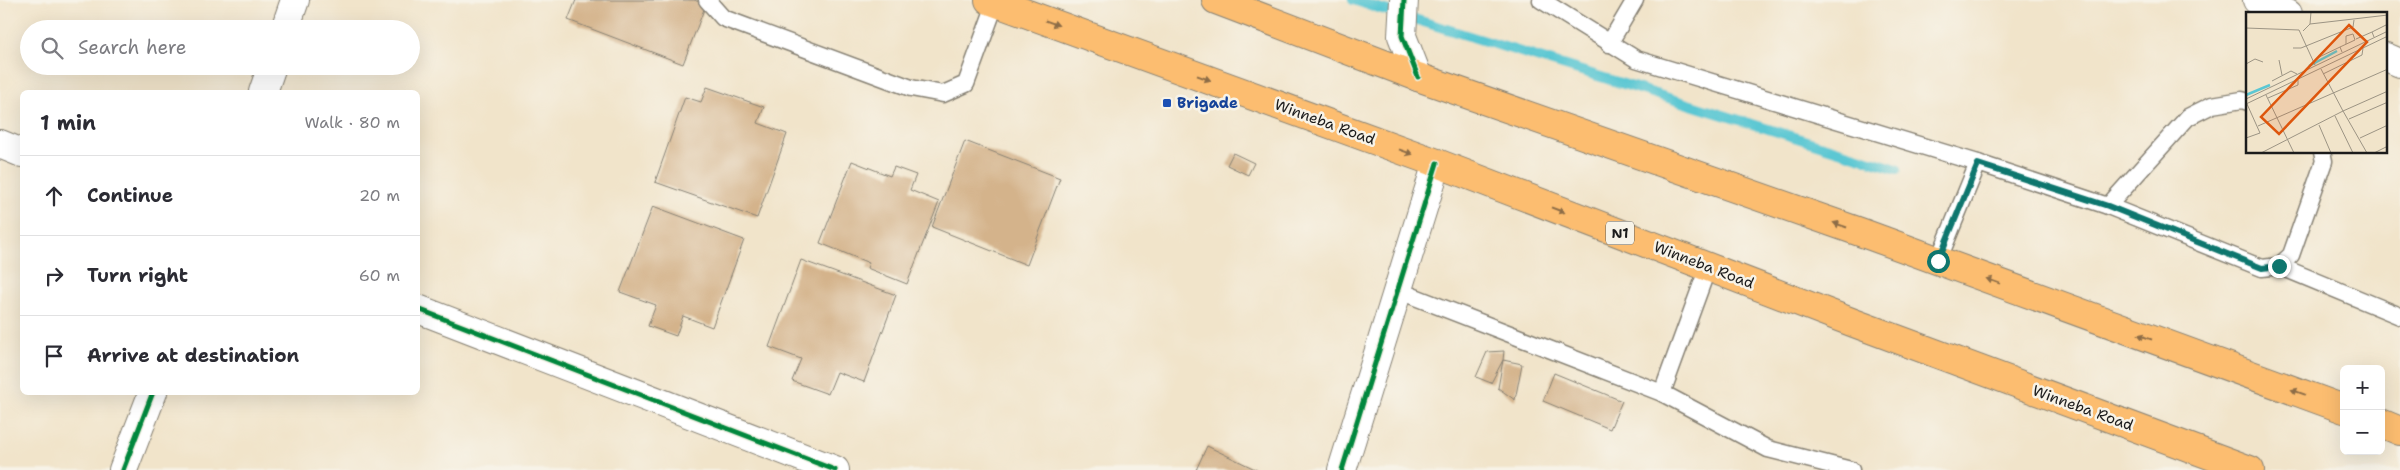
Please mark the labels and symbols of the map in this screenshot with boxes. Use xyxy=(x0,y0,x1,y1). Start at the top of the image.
inset map xyxy=(2246,12,2388,154)
one-way arrow xyxy=(1044,20,1059,27)
one-way arrow xyxy=(1197,75,1212,82)
place label: Brigade xyxy=(1177,93,1238,113)
street label: Winneba Road xyxy=(1272,94,1379,150)
marker: Brigade xyxy=(1161,97,1173,109)
one-way arrow xyxy=(1399,148,1414,156)
one-way arrow xyxy=(1551,206,1565,214)
one-way arrow xyxy=(1832,221,1847,229)
road number: N1 xyxy=(1606,222,1634,244)
street label: Winneba Road xyxy=(1651,237,1757,293)
route start xyxy=(1927,250,1950,273)
route end xyxy=(2268,255,2291,278)
one-way arrow xyxy=(1985,277,2000,284)
one-way arrow xyxy=(2138,333,2153,340)
street label: Winneba Road xyxy=(2030,380,2137,436)
one-way arrow xyxy=(2290,388,2305,396)

